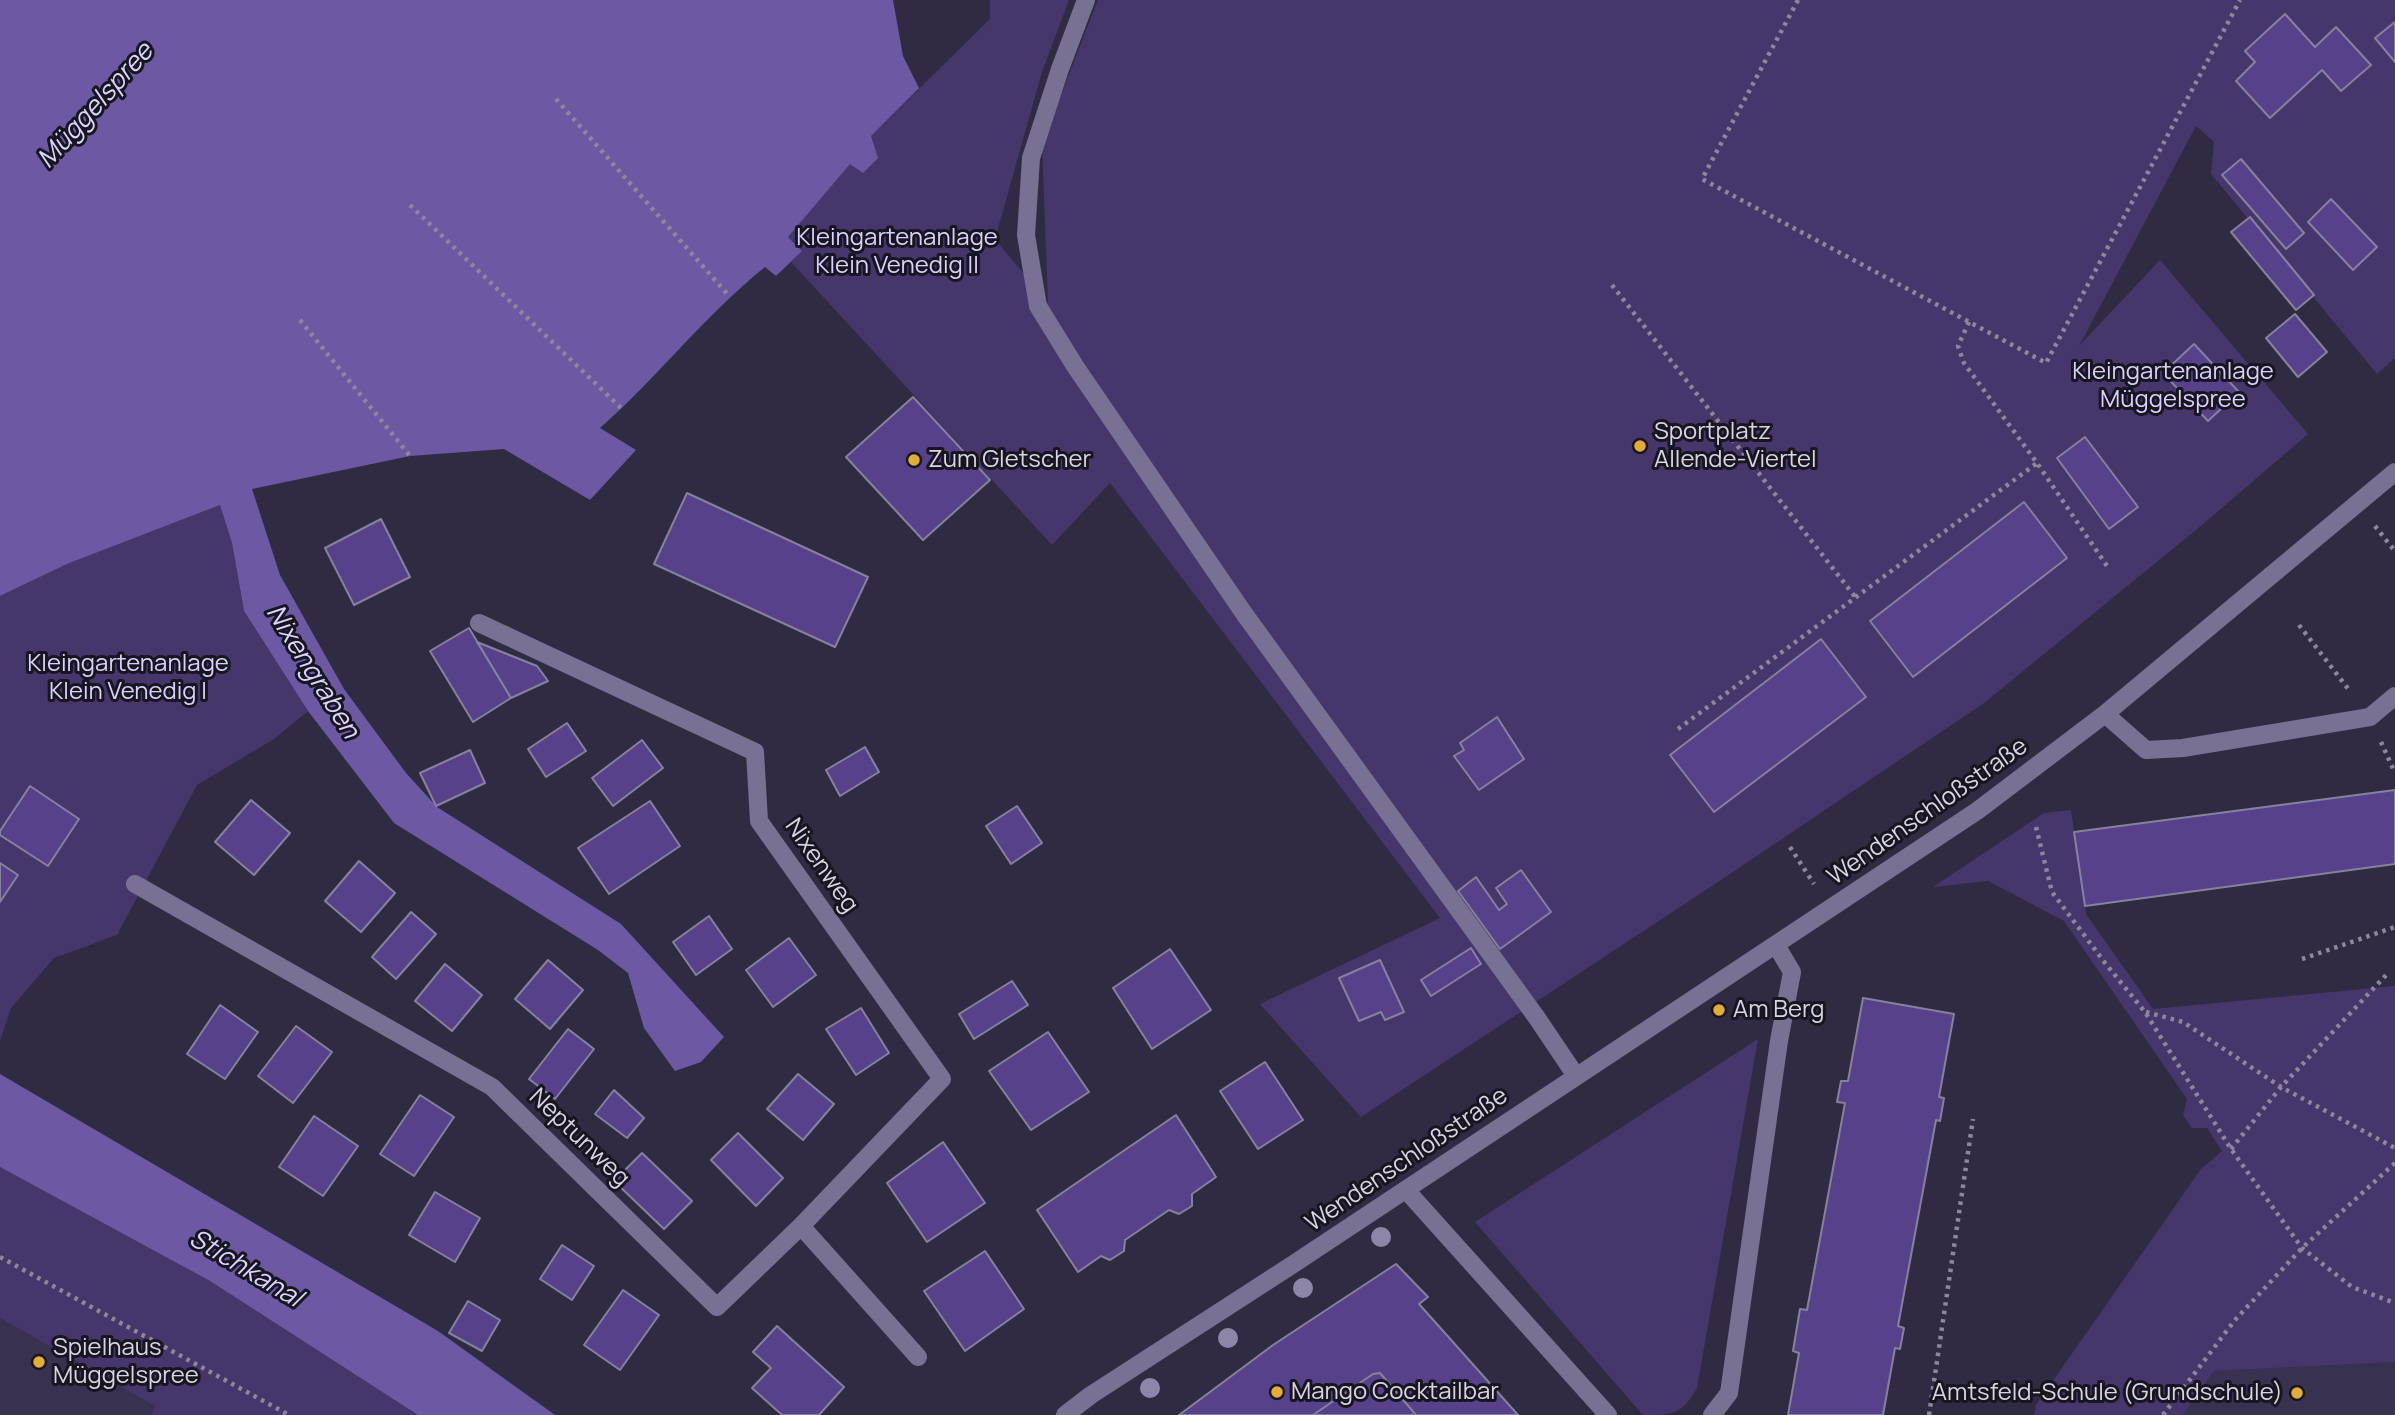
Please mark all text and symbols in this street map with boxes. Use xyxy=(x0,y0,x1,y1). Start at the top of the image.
water label: Müggelspree xyxy=(32,37,160,175)
park label: Kleingartenanlage Klein Venedig II xyxy=(796,224,998,280)
park label: Kleingartenanlage Müggelspree xyxy=(2072,358,2274,414)
place label: Sportplatz Allende-Viertel xyxy=(1654,418,1817,474)
marker: Sportplatz Allende-Viertel xyxy=(1632,438,1648,454)
place label: Zum Gletscher xyxy=(928,446,1091,474)
marker: Zum Gletscher xyxy=(906,452,922,468)
water label: Nixengraben xyxy=(259,599,365,745)
park label: Kleingartenanlage Klein Venedig I xyxy=(27,650,229,706)
street label: Wendenschloßstraße xyxy=(1823,732,2033,892)
street label: Nixenweg xyxy=(778,813,864,919)
place label: Am Berg xyxy=(1733,996,1824,1024)
marker: Am Berg xyxy=(1711,1002,1727,1018)
street label: Wendenschloßstraße xyxy=(1301,1082,1513,1238)
street label: Neptunweg xyxy=(523,1083,635,1193)
water label: Stichkanal xyxy=(183,1223,307,1315)
place label: Spielhaus Müggelspree xyxy=(53,1334,199,1390)
marker: Spielhaus Müggelspree xyxy=(31,1354,47,1370)
place label: Mango Cocktailbar xyxy=(1291,1378,1499,1406)
place label: Amtsfeld-Schule (Grundschule) xyxy=(1932,1379,2283,1407)
marker: Mango Cocktailbar xyxy=(1269,1384,1285,1400)
marker: Amtsfeld-Schule (Grundschule) xyxy=(2289,1385,2305,1401)

